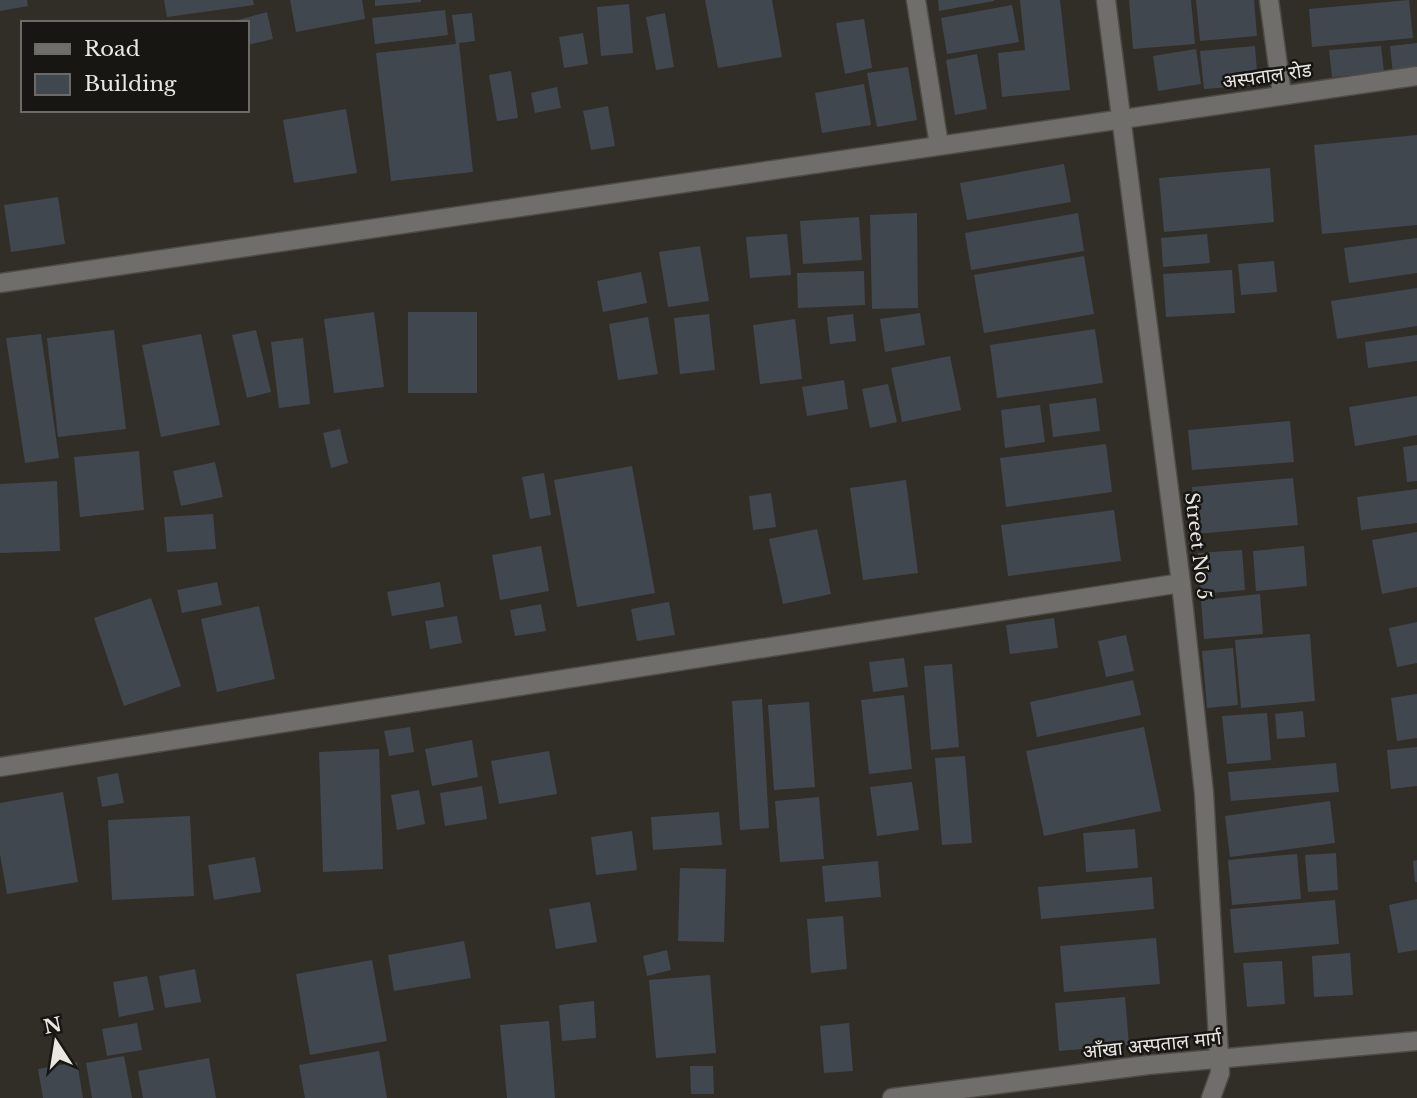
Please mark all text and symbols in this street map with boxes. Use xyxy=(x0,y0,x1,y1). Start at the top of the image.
legend xyxy=(21,21,248,112)
text: Road xyxy=(84,36,140,62)
street label: अस्पताल रोड xyxy=(1221,58,1314,94)
text: Building xyxy=(84,71,177,97)
street label: Street No 5 xyxy=(1180,491,1216,601)
north arrow xyxy=(21,1007,91,1077)
text: N xyxy=(41,1013,64,1039)
street label: आँखा अस्पताल मार्ग xyxy=(1082,1026,1223,1064)

